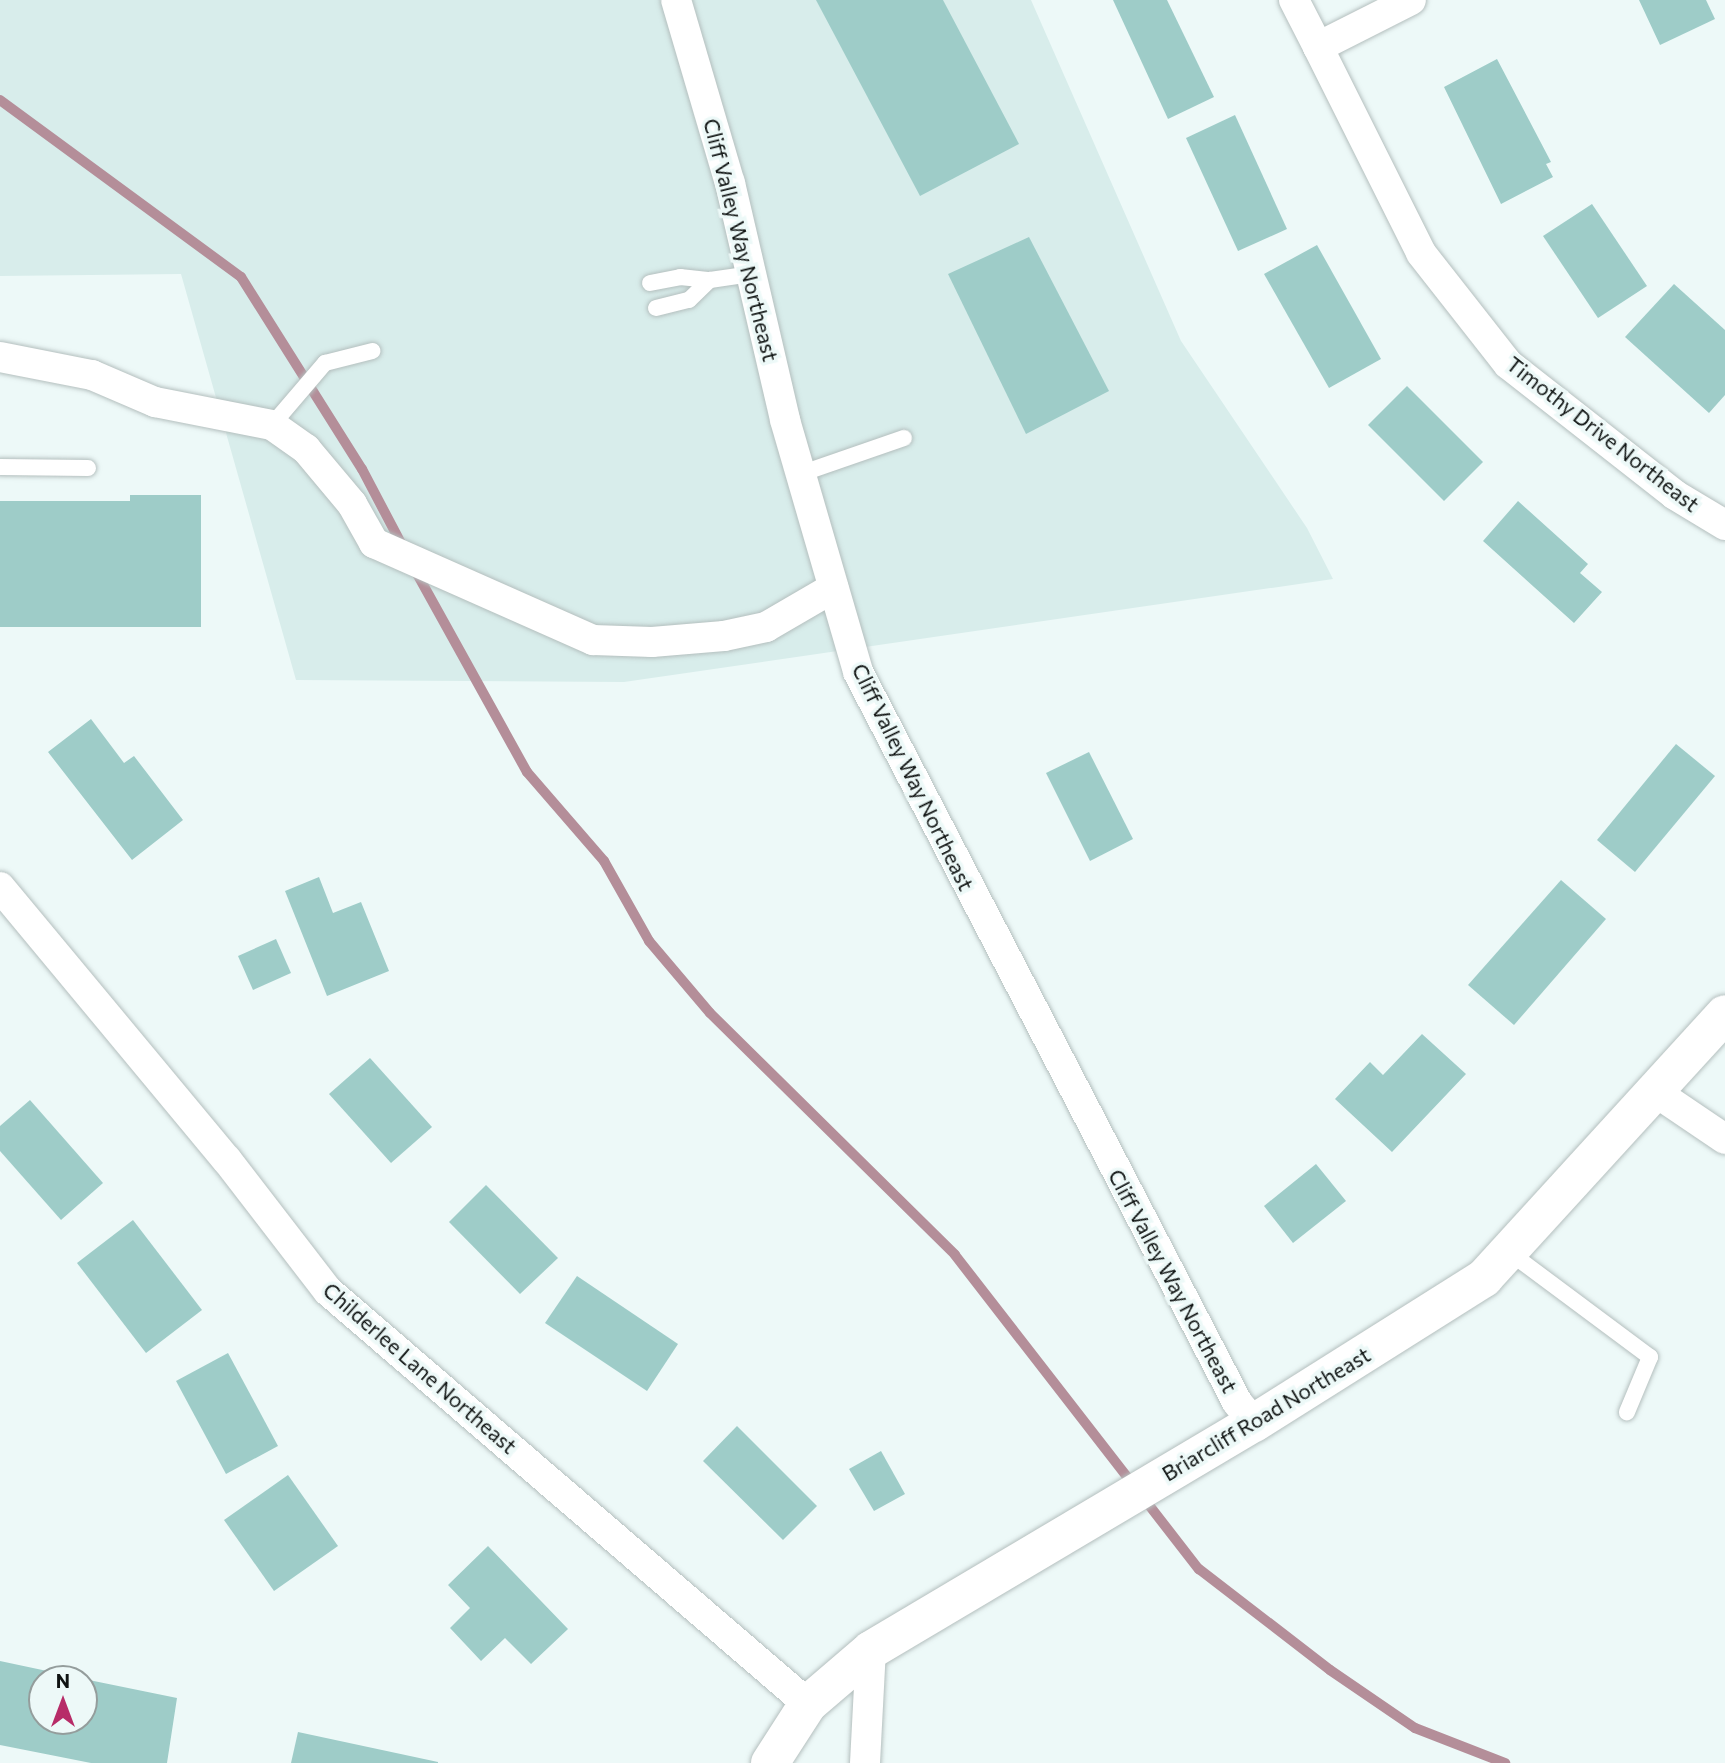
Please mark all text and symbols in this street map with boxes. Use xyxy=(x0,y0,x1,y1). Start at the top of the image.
street label: Cliff Valley Way Northeast xyxy=(699,116,783,364)
street label: Timothy Drive Northeast xyxy=(1502,351,1704,517)
street label: Cliff Valley Way Northeast xyxy=(847,659,979,895)
street label: Cliff Valley Way Northeast xyxy=(1103,1165,1243,1397)
street label: Childerlee Lane Northeast xyxy=(318,1277,522,1459)
street label: Briarcliff Road Northeast xyxy=(1157,1342,1375,1486)
north arrow xyxy=(28,1665,98,1735)
text: N xyxy=(56,1669,70,1692)

